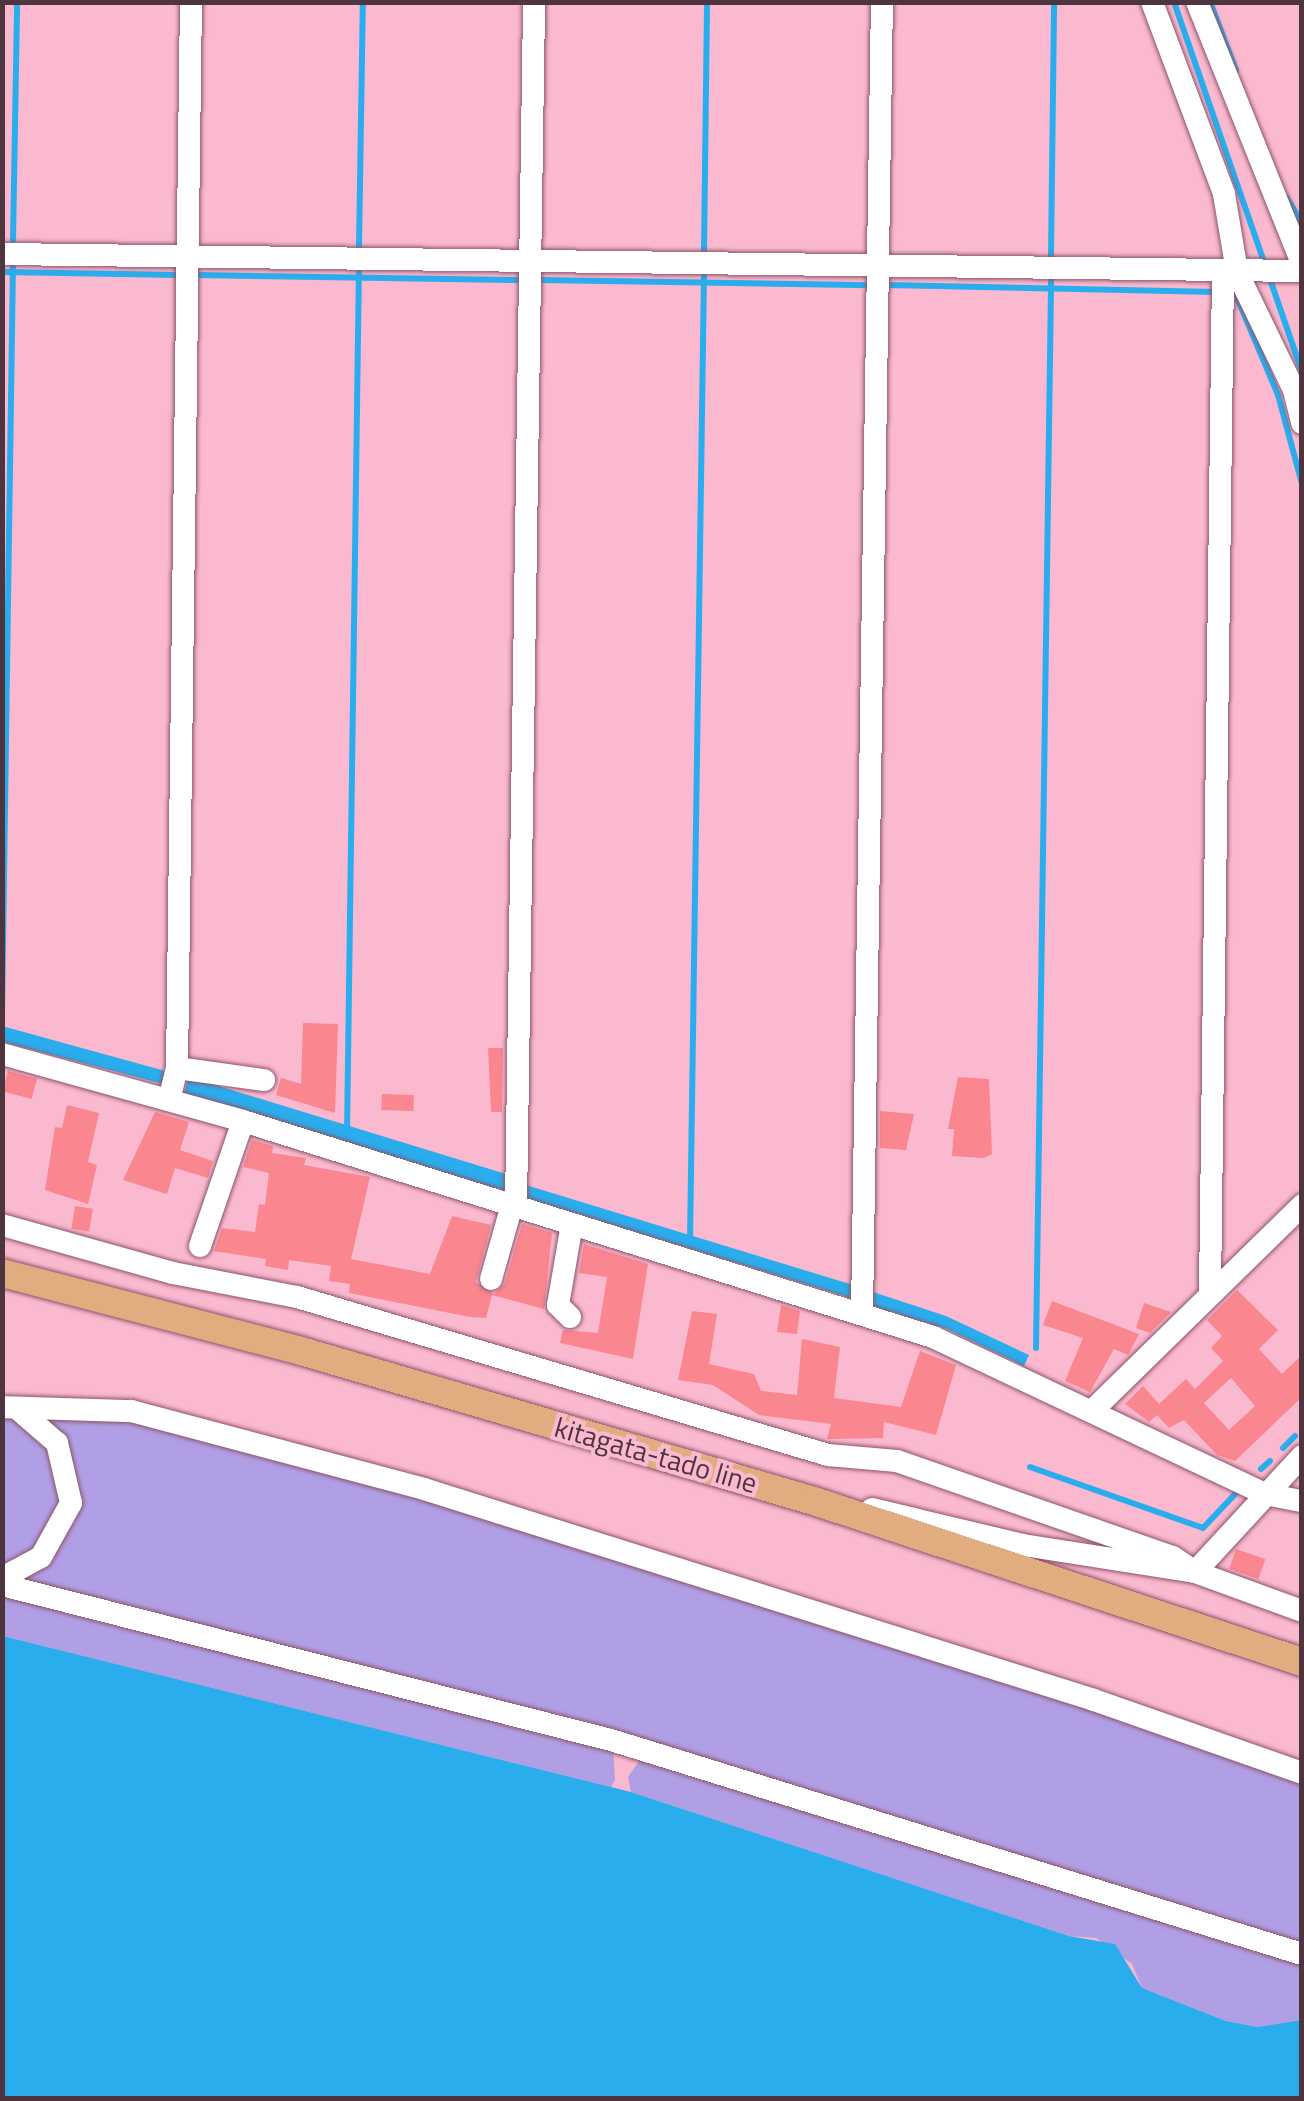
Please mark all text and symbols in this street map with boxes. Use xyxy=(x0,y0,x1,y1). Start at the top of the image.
street label: kitagata-tado line xyxy=(551,1410,761,1500)

